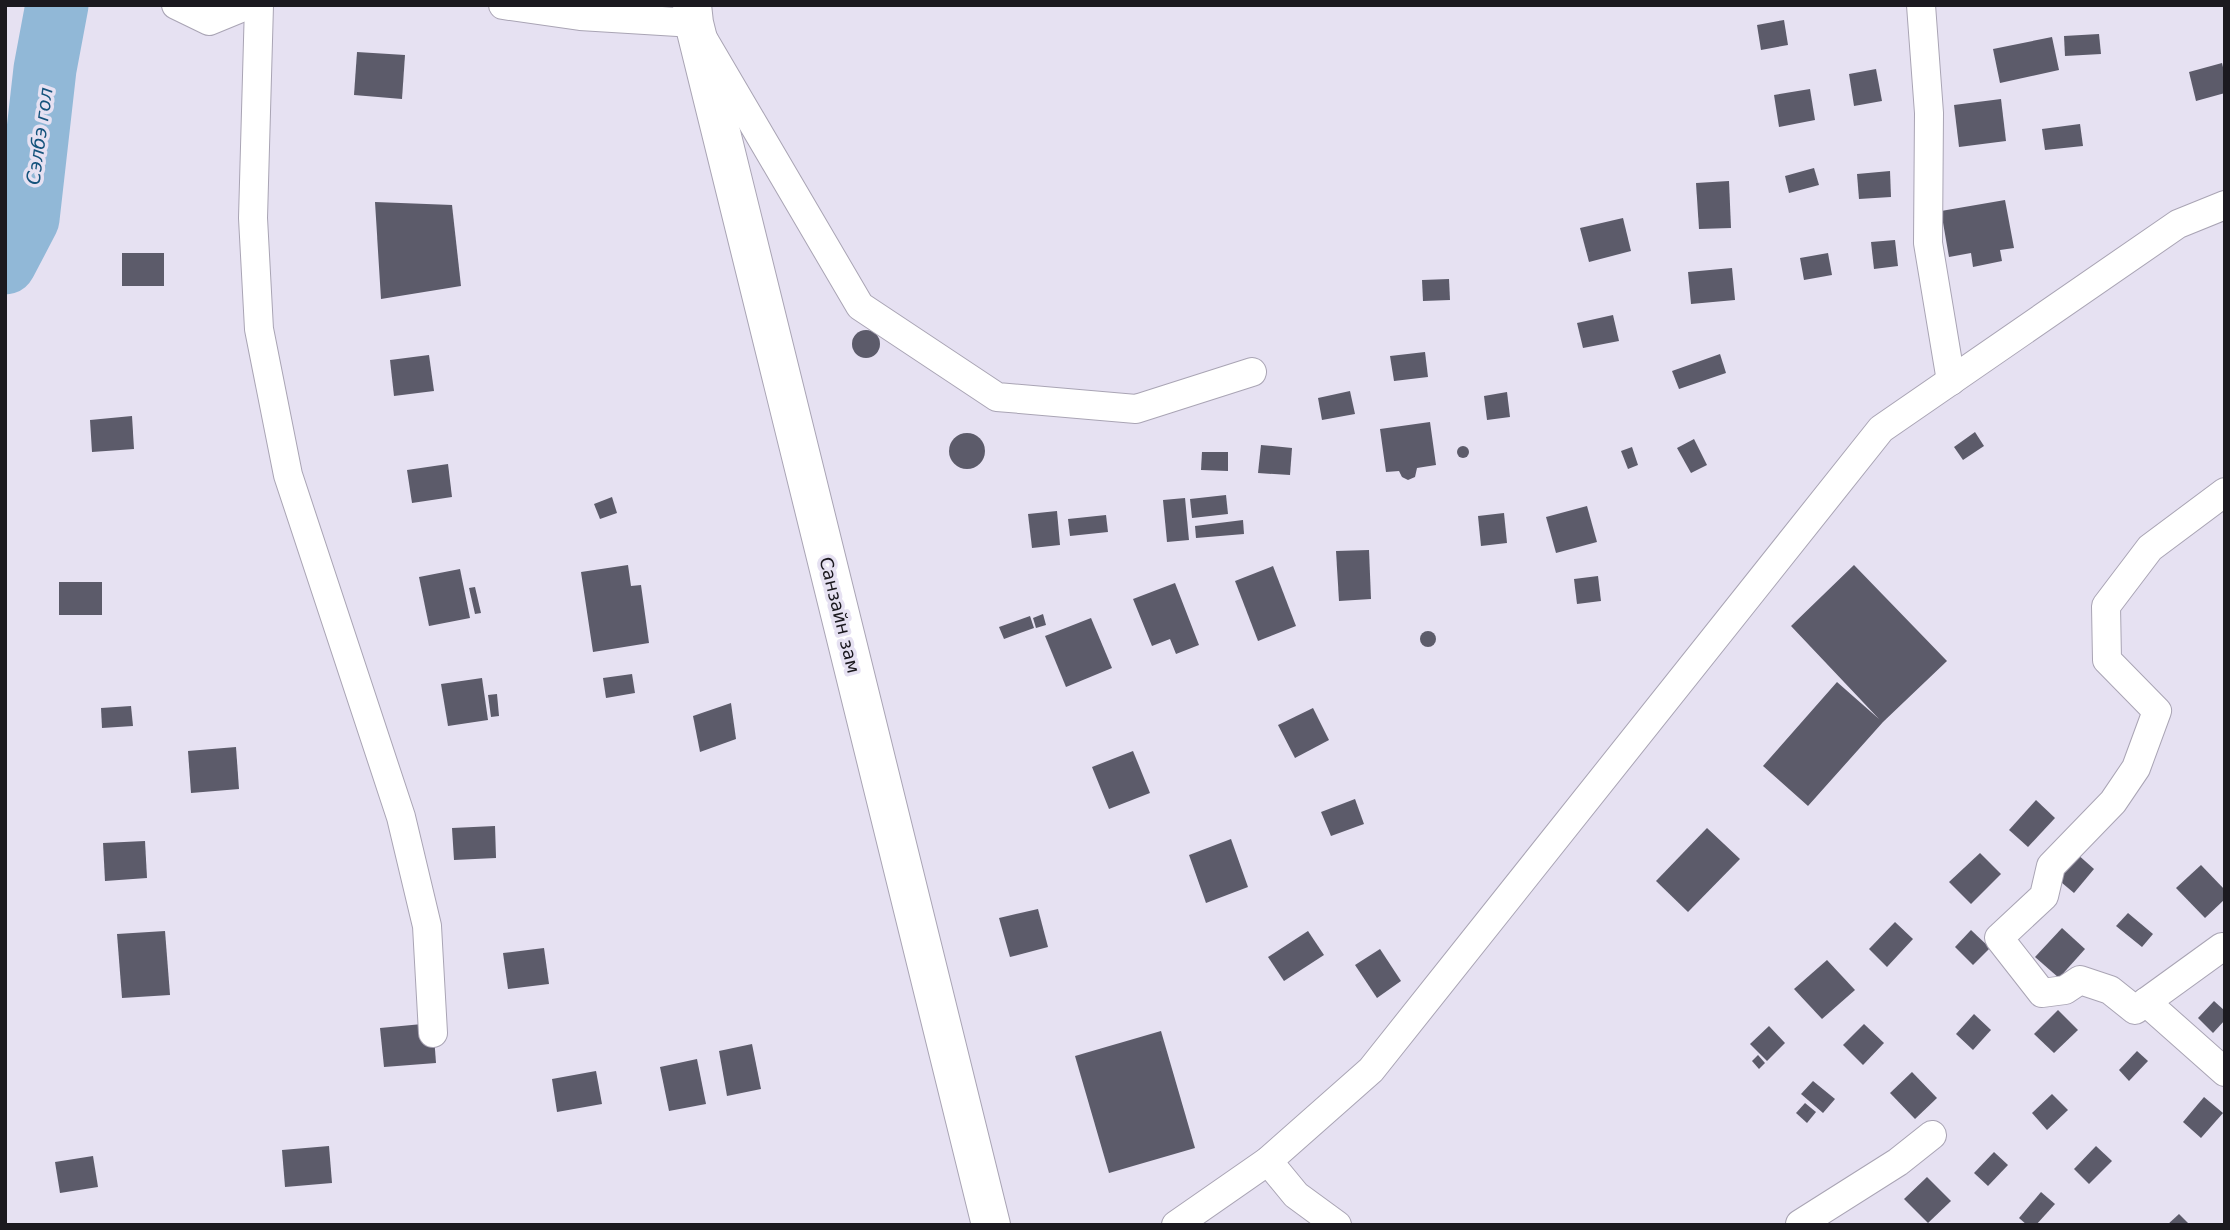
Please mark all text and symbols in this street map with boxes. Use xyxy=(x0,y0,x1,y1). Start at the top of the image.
water label: Сэлбэ гол xyxy=(21,86,57,186)
street label: Санзайн зам xyxy=(815,555,865,675)

